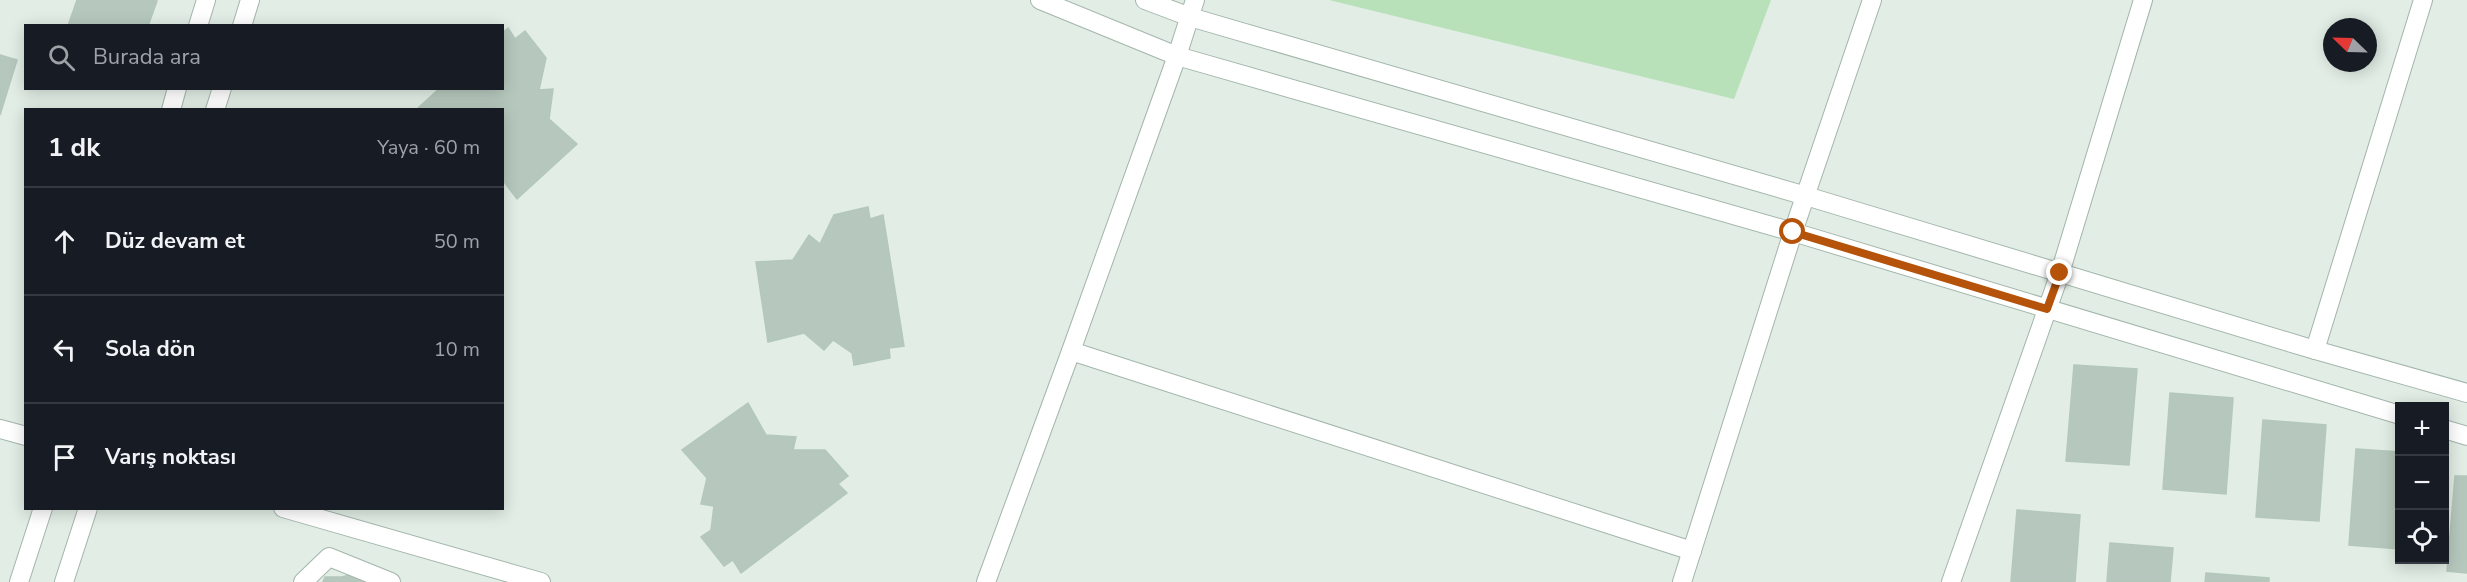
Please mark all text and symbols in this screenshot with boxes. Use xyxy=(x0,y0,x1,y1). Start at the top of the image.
north arrow xyxy=(2323,18,2377,72)
search box xyxy=(24,24,504,90)
icon: search xyxy=(45,41,78,74)
text: Burada ara xyxy=(93,42,201,72)
text: 1 dk xyxy=(48,130,100,165)
text: Yaya · 60 m xyxy=(377,134,480,161)
route start xyxy=(1779,218,1805,244)
icon: ahead xyxy=(48,225,81,258)
text: Düz devam et xyxy=(105,226,245,256)
text: 50 m xyxy=(434,228,480,255)
route end xyxy=(2046,259,2072,285)
icon: left xyxy=(48,333,81,366)
text: Sola dön xyxy=(105,334,195,364)
text: 10 m xyxy=(434,336,480,363)
map controls xyxy=(2395,402,2449,564)
button: + xyxy=(2395,402,2449,456)
icon: arrive xyxy=(48,441,81,474)
text: Varış noktası xyxy=(105,442,236,472)
button: − xyxy=(2395,456,2449,510)
button: locate xyxy=(2395,510,2449,564)

